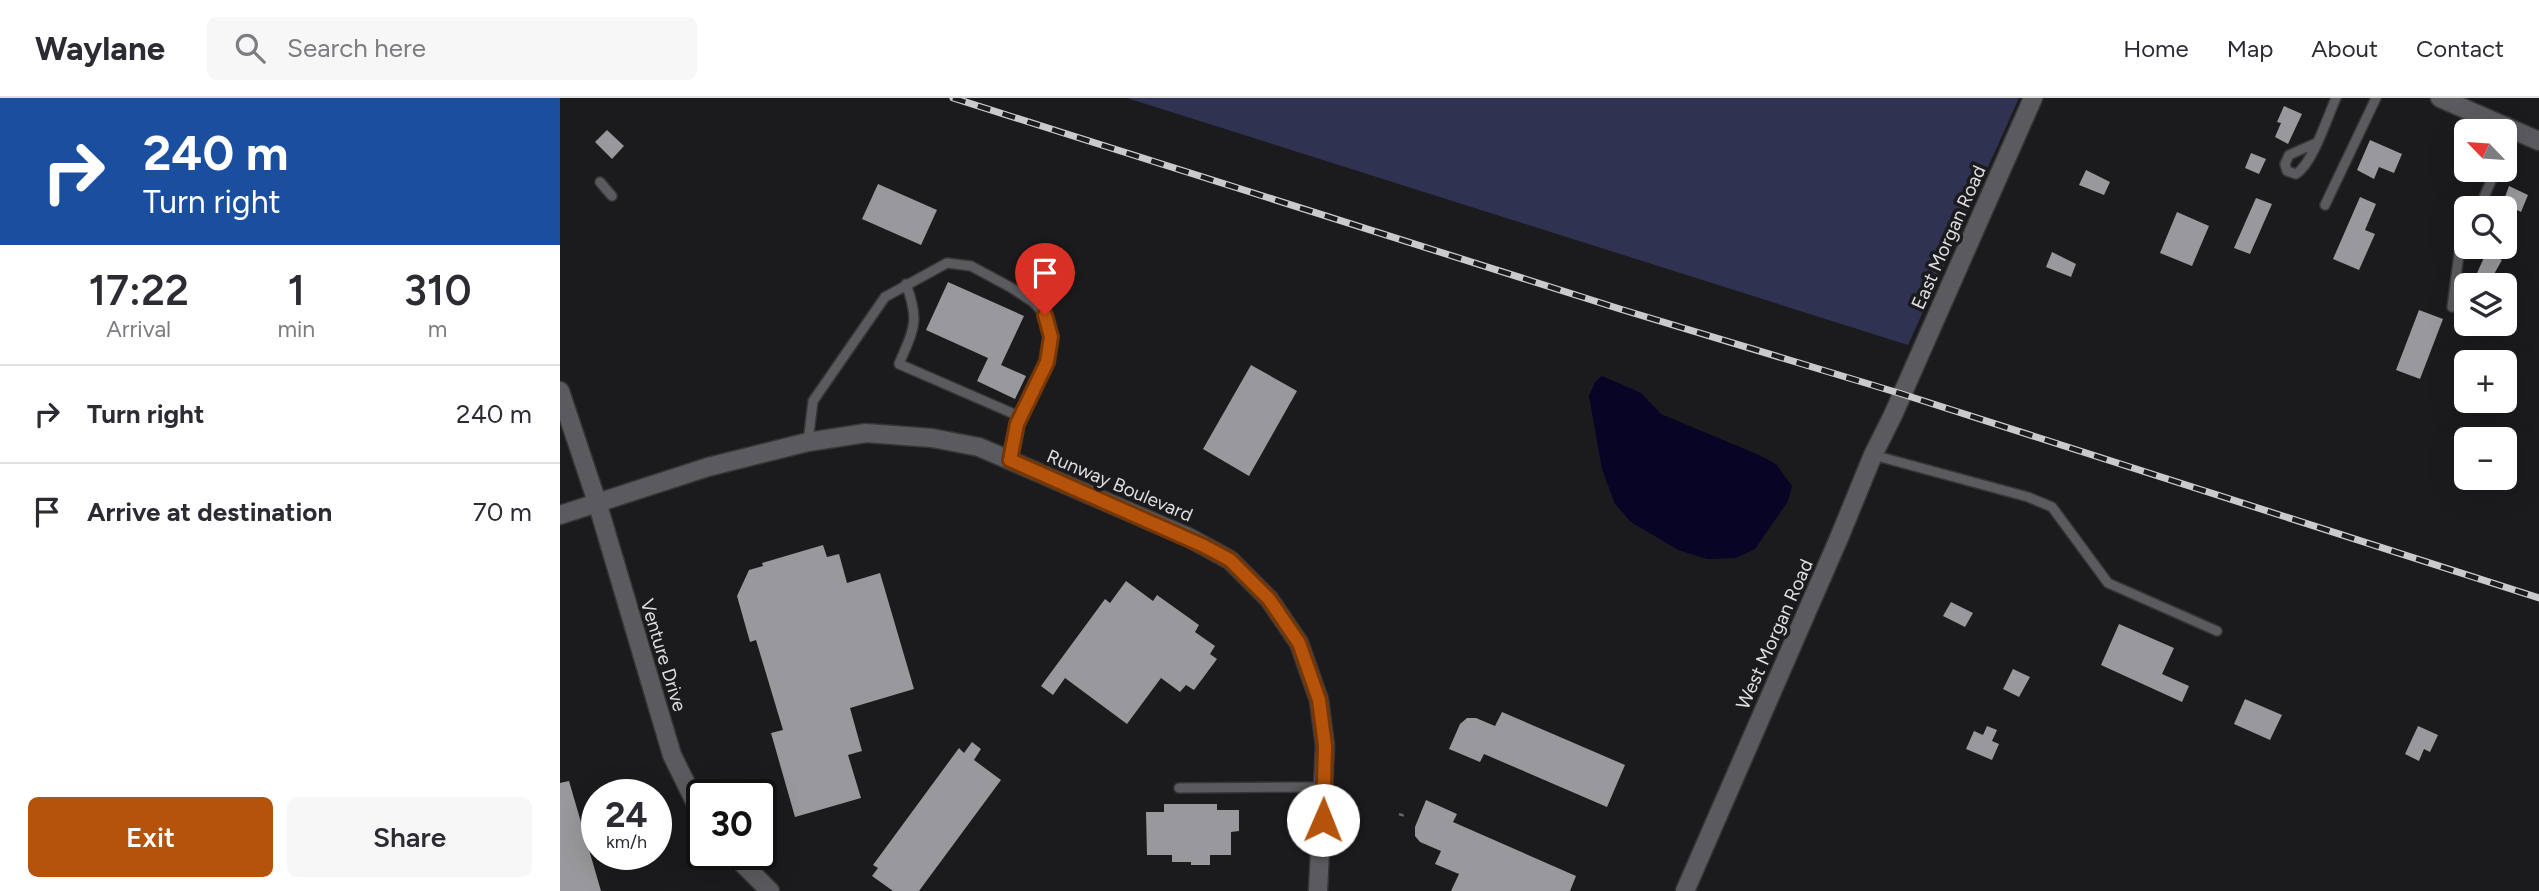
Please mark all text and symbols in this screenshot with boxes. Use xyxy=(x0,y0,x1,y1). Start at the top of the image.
search box xyxy=(207,17,697,80)
text: Waylane xyxy=(35,29,165,68)
icon: search xyxy=(231,29,269,67)
text: Search here xyxy=(287,32,426,64)
text: Home xyxy=(2123,34,2189,63)
text: Map xyxy=(2227,34,2273,63)
text: About xyxy=(2311,34,2378,63)
text: Contact xyxy=(2416,34,2504,63)
north arrow xyxy=(2454,119,2516,182)
map controls xyxy=(2454,119,2517,490)
text: 240 m xyxy=(143,123,289,182)
icon: right xyxy=(28,126,119,217)
street label: East Morgan Road xyxy=(1906,162,1990,313)
text: Turn right xyxy=(143,183,281,221)
button: search xyxy=(2454,196,2517,259)
pin xyxy=(1015,243,1075,315)
icon: arrive xyxy=(1026,254,1064,292)
text: 17:22 xyxy=(88,265,189,316)
text: 1 xyxy=(287,265,305,316)
text: 310 xyxy=(404,265,471,316)
button: layers xyxy=(2454,273,2517,336)
text: Arrival xyxy=(106,315,171,343)
text: min xyxy=(277,315,315,343)
text: m xyxy=(428,315,447,343)
button: + xyxy=(2454,350,2517,413)
icon: right xyxy=(28,395,66,433)
text: Turn right xyxy=(87,398,204,430)
text: 240 m xyxy=(456,398,532,430)
button: − xyxy=(2454,427,2517,490)
street label: Runway Boulevard xyxy=(1043,444,1196,527)
icon: arrive xyxy=(28,493,66,531)
text: Arrive at destination xyxy=(87,496,332,528)
text: 70 m xyxy=(473,496,532,528)
street label: West Morgan Road xyxy=(1731,556,1818,713)
street label: Venture Drive xyxy=(635,596,692,714)
speed limit sign: 30 xyxy=(686,779,777,870)
position arrow xyxy=(1286,783,1360,857)
text: 24 xyxy=(605,794,648,836)
button: Exit xyxy=(28,797,273,877)
button: Share xyxy=(287,797,532,877)
text: km/h xyxy=(606,831,647,853)

